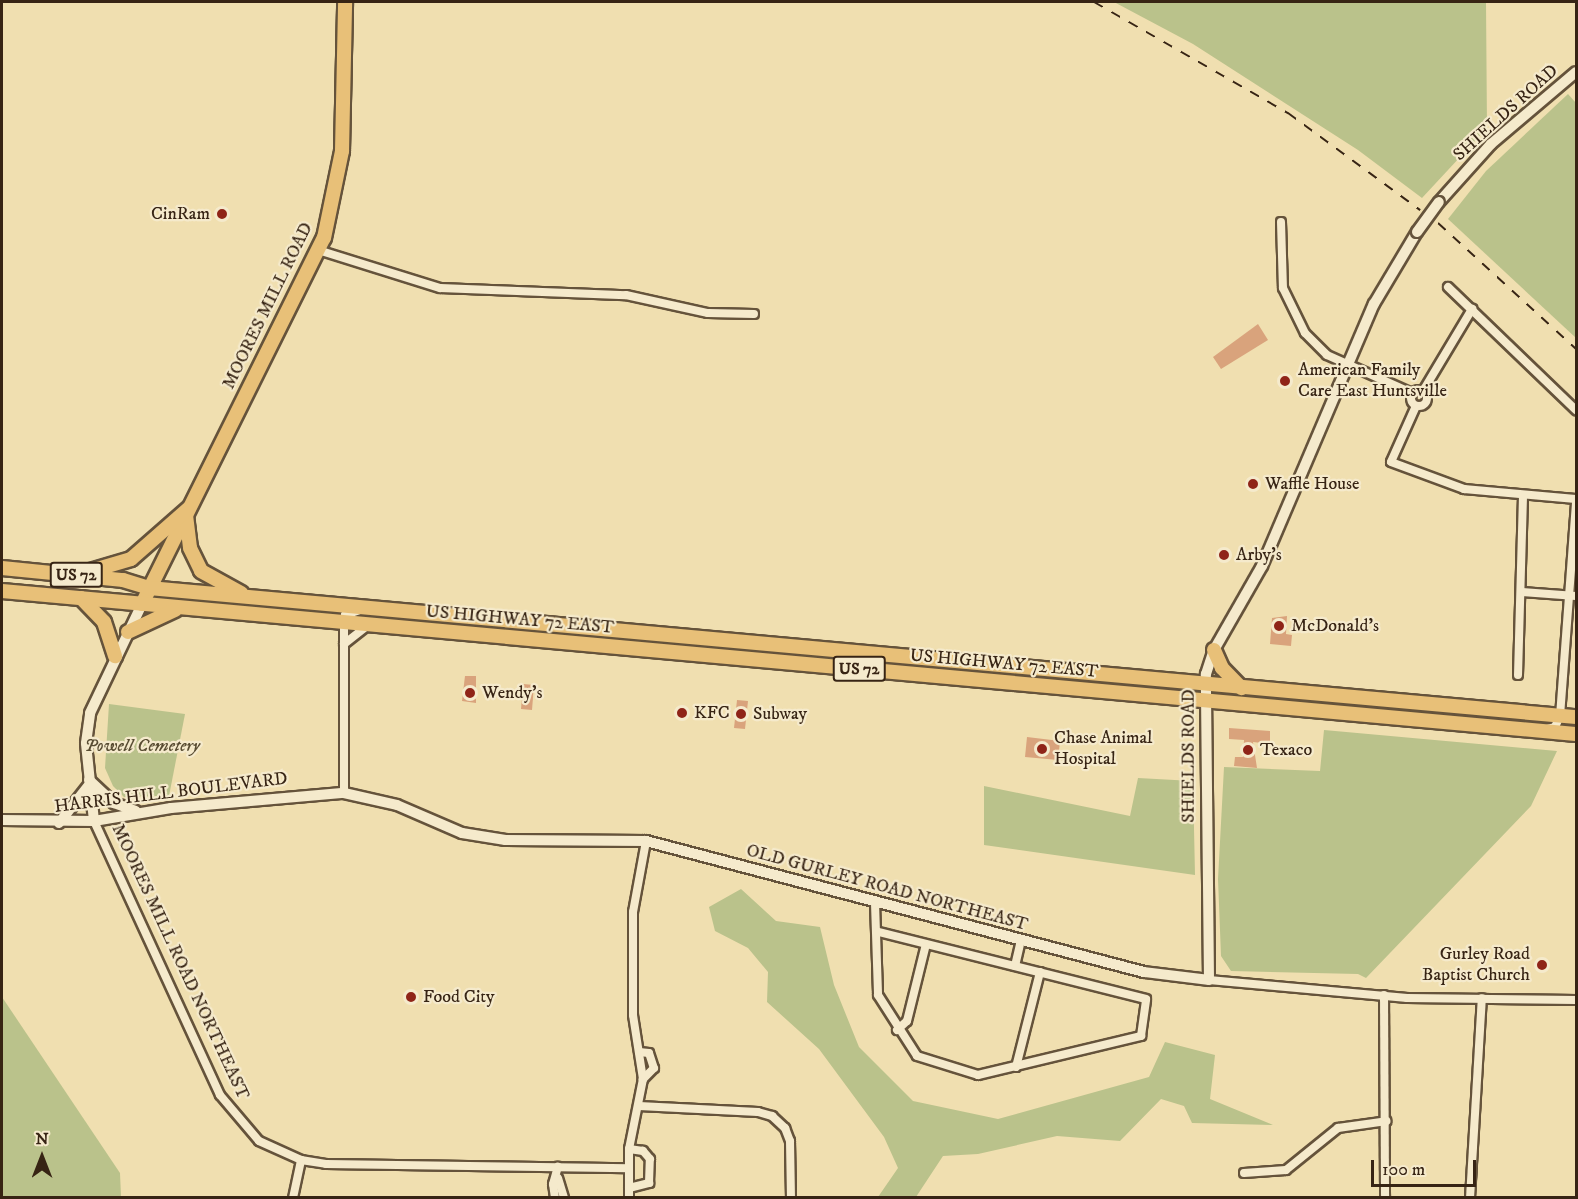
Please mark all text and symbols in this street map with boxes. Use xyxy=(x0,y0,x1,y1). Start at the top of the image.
street label: SHIELDS ROAD xyxy=(1449,60,1563,166)
place label: CinRam xyxy=(151,203,210,225)
marker: CinRam xyxy=(215,207,229,221)
street label: MOORES MILL ROAD xyxy=(218,219,318,393)
place label: American Family Care East Huntsville xyxy=(1298,360,1447,403)
marker: American Family Care East Huntsville xyxy=(1276,372,1294,390)
place label: Waffle House xyxy=(1265,473,1359,495)
marker: Waffle House xyxy=(1246,477,1260,491)
place label: Arby's xyxy=(1236,544,1282,566)
marker: Arby's xyxy=(1217,548,1231,562)
road number: US 72 xyxy=(49,562,103,588)
street label: US HIGHWAY 72 EAST xyxy=(425,601,615,639)
place label: McDonald's xyxy=(1291,615,1379,637)
marker: McDonald's xyxy=(1272,619,1286,633)
street label: US HIGHWAY 72 EAST xyxy=(909,645,1099,683)
road number: US 72 xyxy=(832,656,886,682)
place label: Wendy's xyxy=(482,682,542,704)
marker: Wendy's xyxy=(463,686,477,700)
street label: SHIELDS ROAD xyxy=(1178,689,1200,823)
place label: KFC xyxy=(694,702,730,724)
place label: Subway xyxy=(753,703,807,725)
marker: KFC xyxy=(675,706,689,720)
marker: Subway xyxy=(734,707,748,721)
place label: Chase Animal Hospital xyxy=(1054,728,1152,771)
park label: Powell Cemetery xyxy=(84,735,200,757)
place label: Texaco xyxy=(1260,739,1312,761)
marker: Chase Animal Hospital xyxy=(1035,742,1049,756)
marker: Texaco xyxy=(1241,743,1255,757)
street label: HARRIS HILL BOULEVARD xyxy=(53,768,289,818)
street label: MOORES MILL ROAD NORTHEAST xyxy=(106,821,254,1103)
street label: OLD GURLEY ROAD NORTHEAST xyxy=(744,840,1030,936)
place label: Gurley Road Baptist Church xyxy=(1422,944,1530,986)
marker: Gurley Road Baptist Church xyxy=(1535,958,1549,972)
place label: Food City xyxy=(423,986,495,1008)
marker: Food City xyxy=(404,990,418,1004)
north arrow xyxy=(12,1127,72,1187)
text: N xyxy=(35,1129,49,1149)
scale bar xyxy=(1374,1148,1479,1186)
text: 100 m xyxy=(1382,1159,1425,1181)

